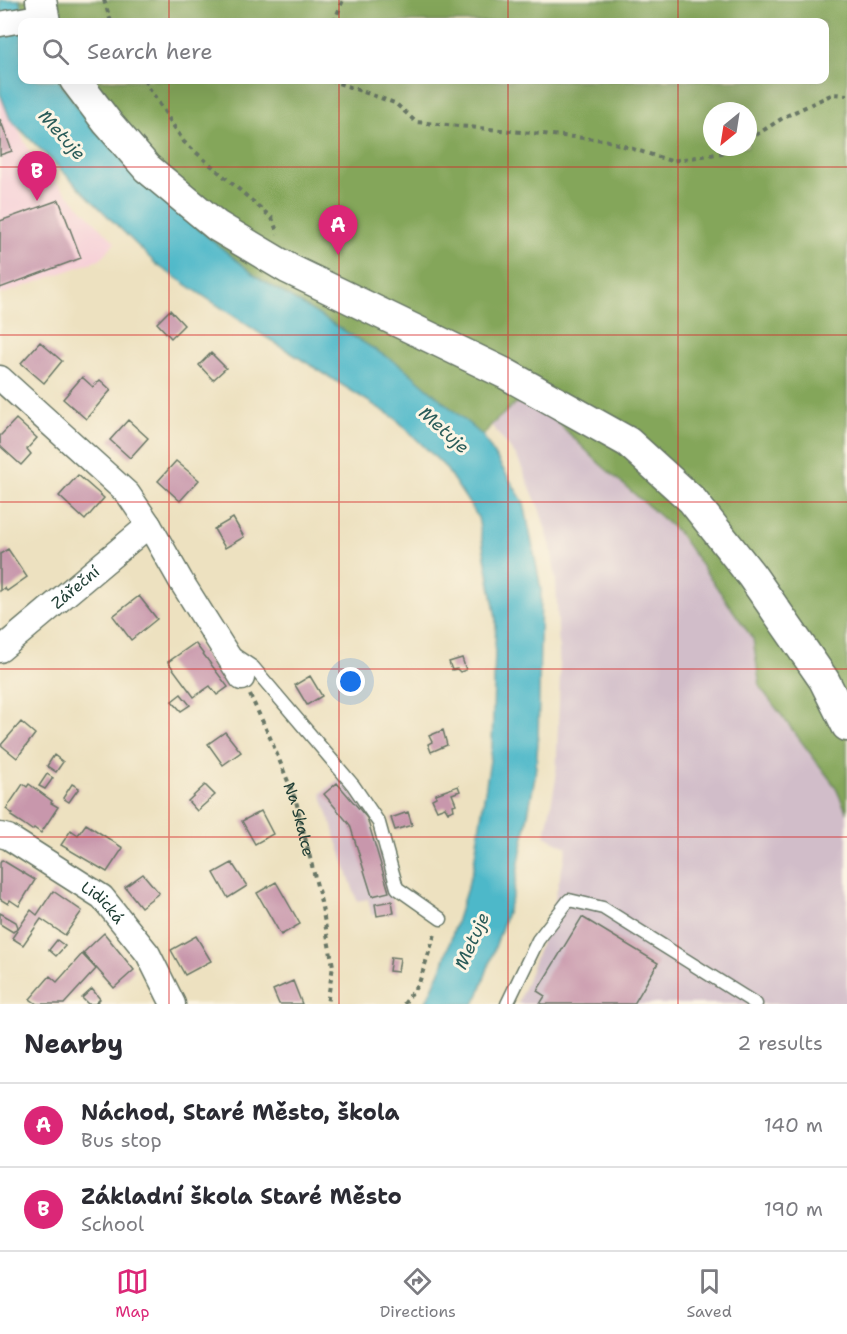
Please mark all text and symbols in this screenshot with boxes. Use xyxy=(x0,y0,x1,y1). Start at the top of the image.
search box xyxy=(18,18,829,84)
icon: search xyxy=(39,35,72,68)
text: Search here xyxy=(87,37,213,66)
north arrow xyxy=(703,102,757,156)
water label: Metuje xyxy=(33,105,91,165)
pin: B xyxy=(18,152,57,201)
pin: A xyxy=(318,206,358,255)
water label: Metuje xyxy=(414,401,474,459)
street label: Zářeční xyxy=(47,560,104,613)
your location xyxy=(336,667,365,696)
street label: Na Skalce xyxy=(279,779,320,859)
street label: Lidická xyxy=(77,876,130,928)
water label: Metuje xyxy=(449,909,495,973)
text: Nearby xyxy=(24,1026,123,1061)
text: 2 results xyxy=(737,1030,823,1056)
text: Náchod, Staré Město, škola xyxy=(81,1098,400,1127)
text: A xyxy=(36,1112,51,1138)
text: 140 m xyxy=(764,1112,823,1138)
text: Bus stop xyxy=(81,1127,162,1153)
text: Základní škola Staré Město xyxy=(81,1182,402,1211)
text: B xyxy=(37,1196,50,1222)
text: 190 m xyxy=(764,1196,823,1222)
text: School xyxy=(81,1211,144,1237)
tab: Map xyxy=(115,1265,149,1322)
tab: Directions xyxy=(380,1265,456,1322)
tab: Saved xyxy=(686,1265,732,1322)

